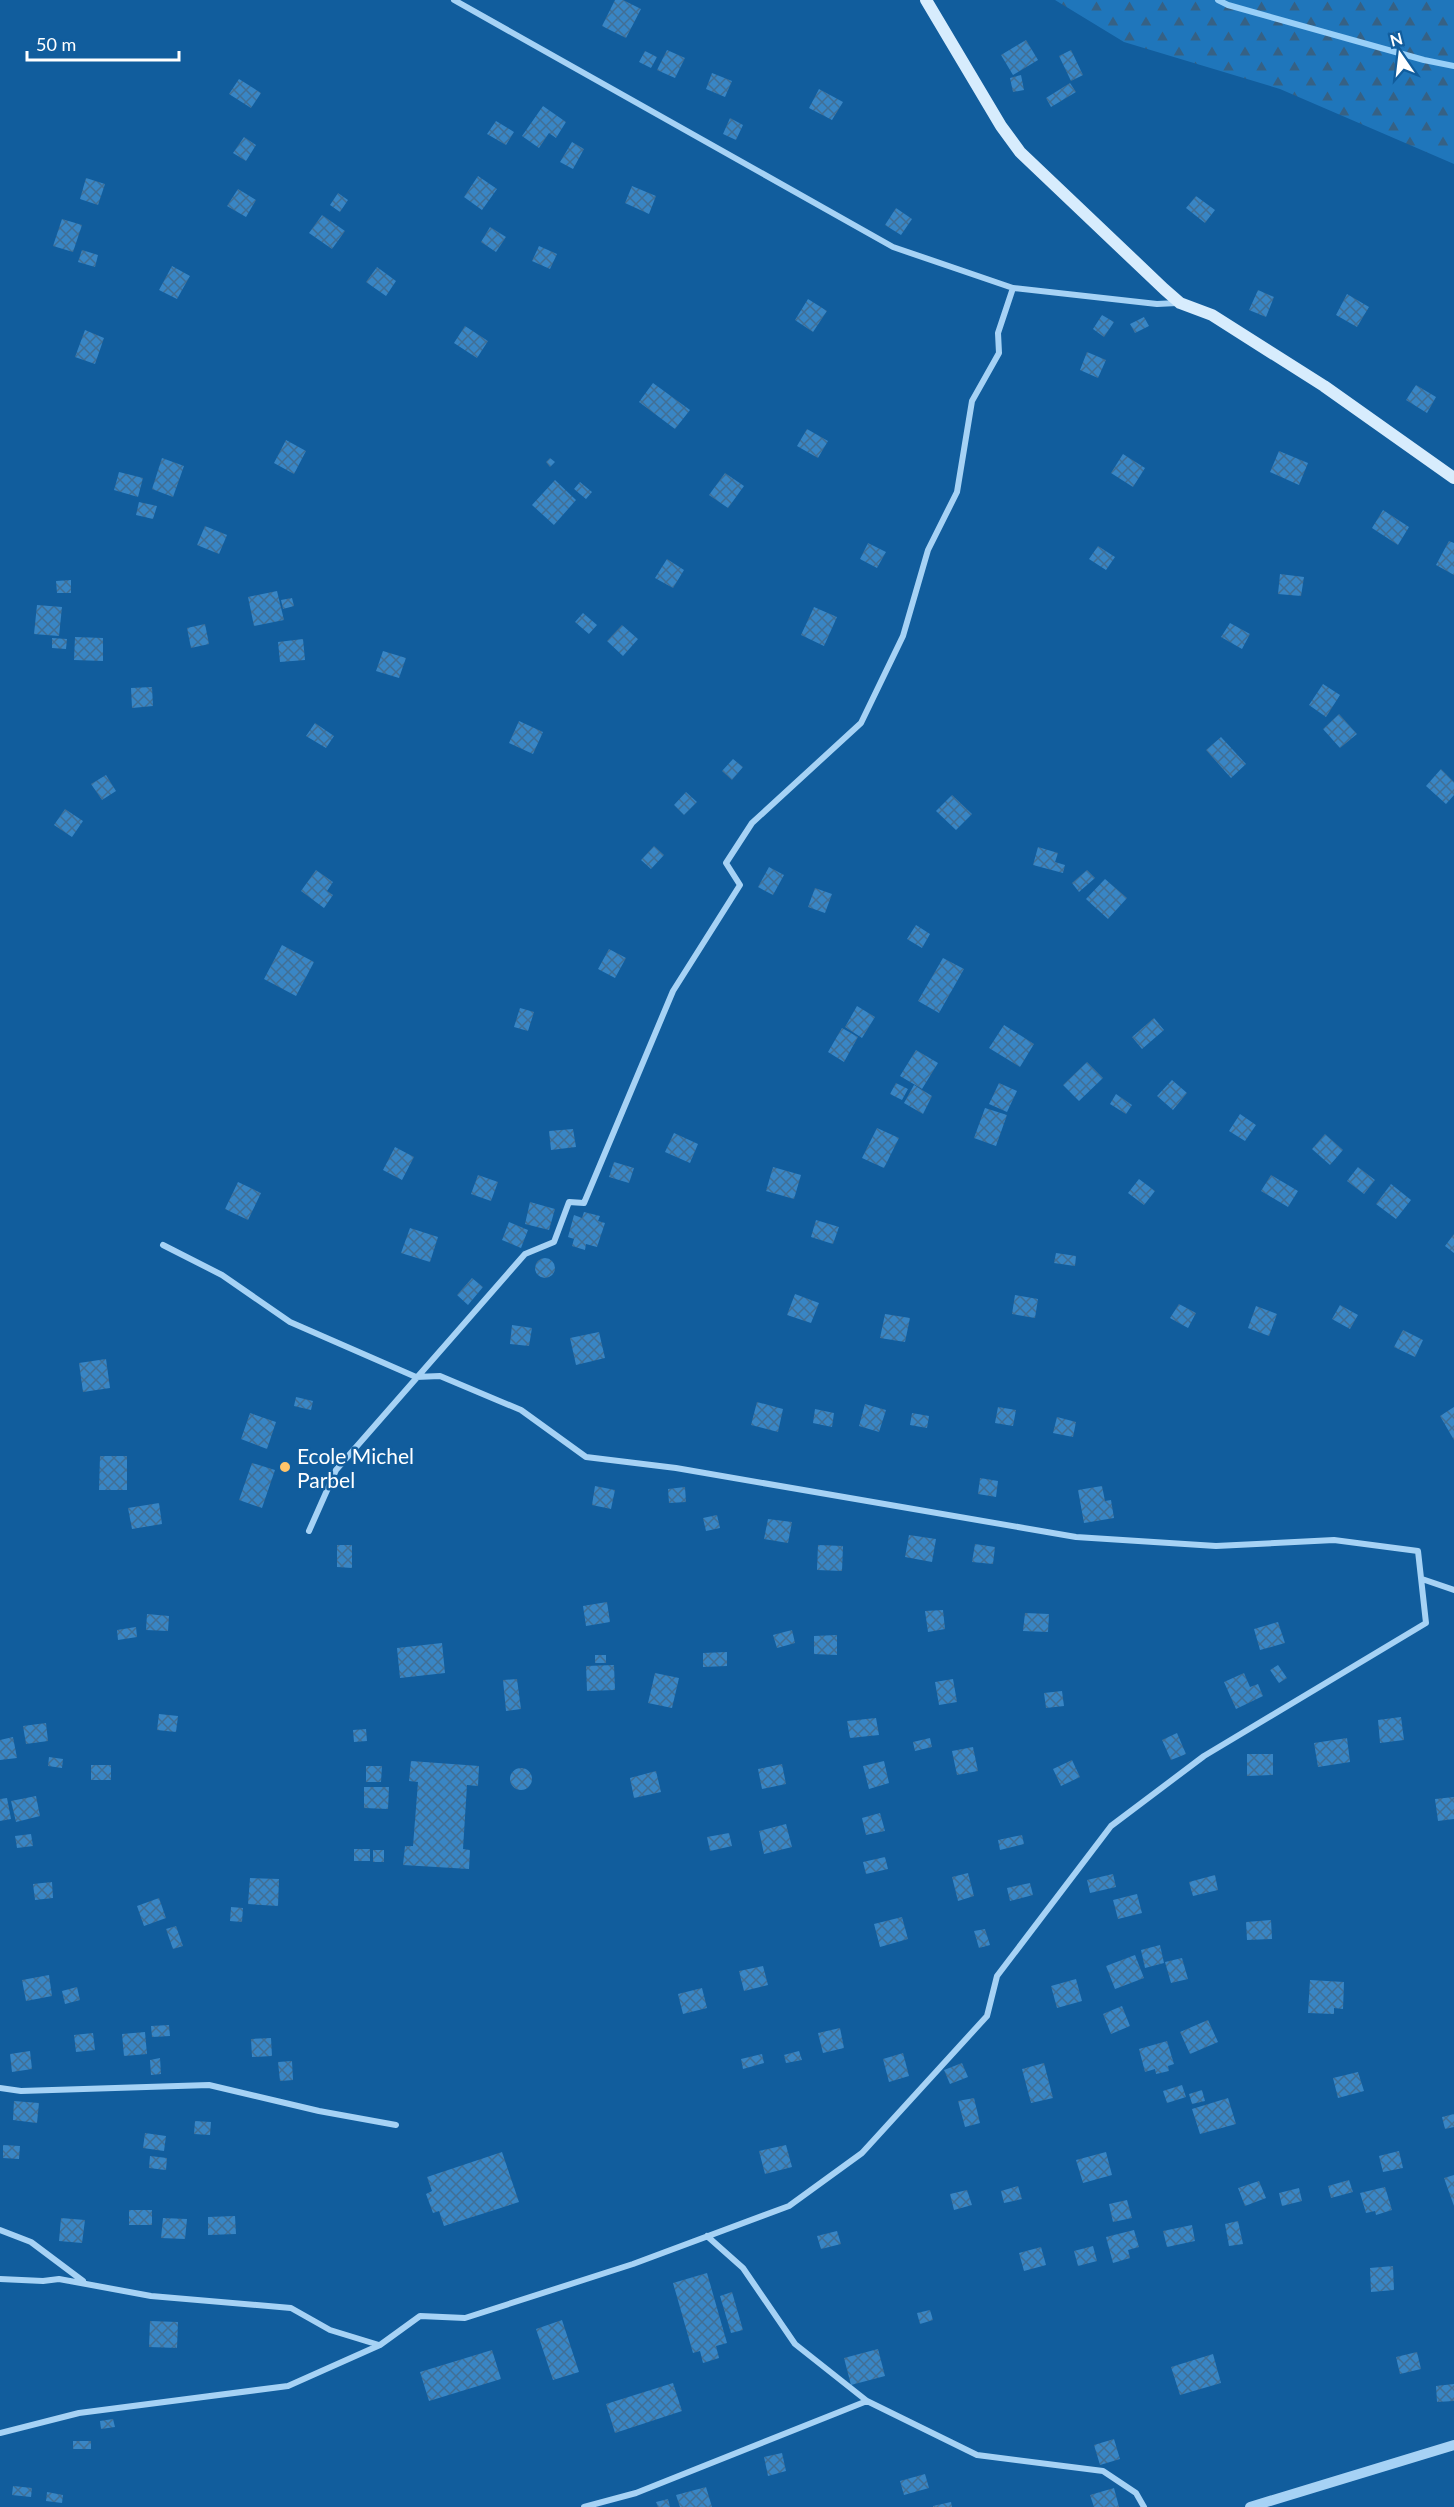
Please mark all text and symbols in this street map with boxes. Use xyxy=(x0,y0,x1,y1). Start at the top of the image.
scale bar xyxy=(27,24,178,62)
north arrow xyxy=(1370,24,1430,84)
text: N xyxy=(1388,28,1405,50)
text: 50 m xyxy=(36,33,76,55)
place label: Ecole Michel Parbel xyxy=(297,1443,414,1492)
marker: Ecole Michel Parbel xyxy=(278,1460,292,1474)

